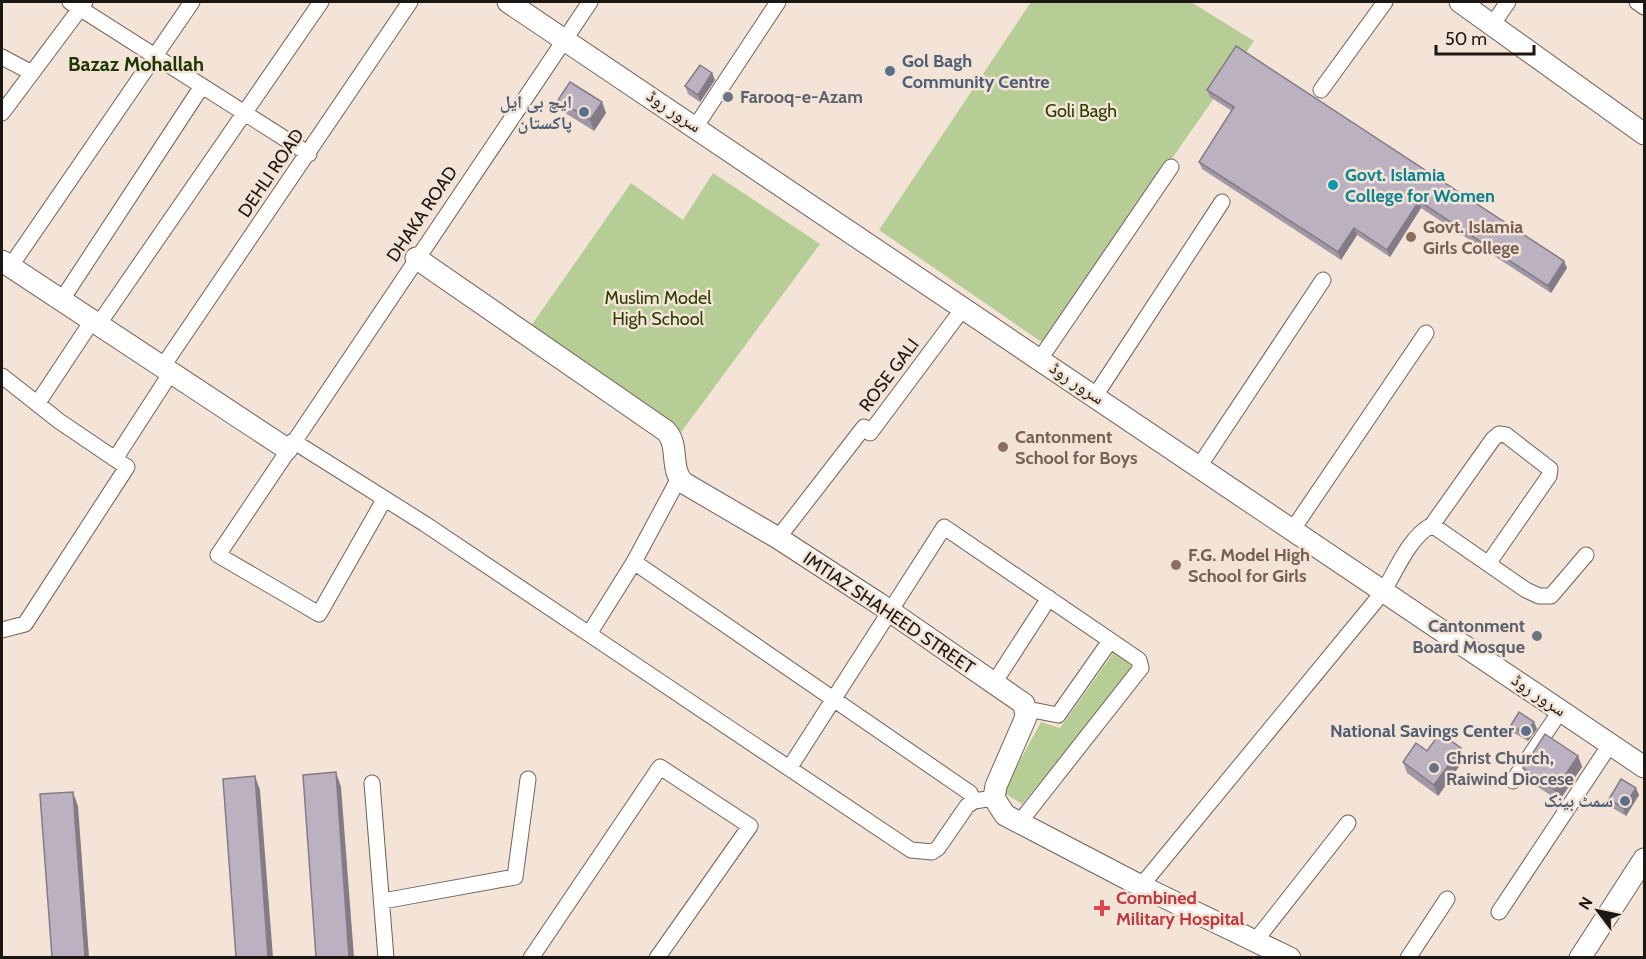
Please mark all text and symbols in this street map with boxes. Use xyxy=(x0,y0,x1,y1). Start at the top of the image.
scale bar xyxy=(1436,18,1534,56)
text: 50 m xyxy=(1445,28,1487,50)
place label: Gol Bagh Community Centre xyxy=(902,50,1049,93)
district label: Bazaz Mohallah xyxy=(68,52,204,76)
marker: Gol Bagh Community Centre xyxy=(883,64,897,78)
street label: سرور روڈ xyxy=(642,85,706,137)
place label: Farooq-e-Azam xyxy=(740,86,863,108)
marker: Farooq-e-Azam xyxy=(721,90,735,104)
place label: ایچ بی ایل پاکستان xyxy=(500,91,572,134)
park label: Goli Bagh xyxy=(1045,100,1117,122)
marker: ایچ بی ایل پاکستان xyxy=(577,105,591,119)
street label: DEHLI ROAD xyxy=(233,125,309,221)
street label: DHAKA ROAD xyxy=(382,162,462,266)
place label: Govt. Islamia College for Women xyxy=(1345,164,1495,207)
marker: Govt. Islamia College for Women xyxy=(1326,178,1340,192)
place label: Govt. Islamia Girls College xyxy=(1423,216,1523,259)
marker: Govt. Islamia Girls College xyxy=(1404,230,1418,244)
park label: Muslim Model High School xyxy=(605,287,712,330)
street label: ROSE GALI xyxy=(854,334,924,416)
street label: سرور روڈ xyxy=(1045,357,1109,409)
place label: Cantonment School for Boys xyxy=(1015,426,1138,469)
marker: Cantonment School for Boys xyxy=(996,440,1010,454)
place label: F.G. Model High School for Girls xyxy=(1188,544,1310,587)
street label: IMTIAZ SHAHEED STREET xyxy=(799,547,979,679)
marker: F.G. Model High School for Girls xyxy=(1169,558,1183,572)
place label: Cantonment Board Mosque xyxy=(1412,615,1525,658)
marker: Cantonment Board Mosque xyxy=(1530,629,1544,643)
street label: سرور روڈ xyxy=(1507,669,1571,721)
place label: National Savings Center xyxy=(1330,720,1514,742)
marker: National Savings Center xyxy=(1519,724,1533,738)
place label: Christ Church, Raiwind Diocese xyxy=(1446,747,1574,790)
marker: Christ Church, Raiwind Diocese xyxy=(1427,761,1441,775)
place label: سمٹ بینک xyxy=(1544,790,1613,812)
marker: سمٹ بینک xyxy=(1618,794,1632,808)
north arrow xyxy=(1568,881,1628,941)
place label: Combined Military Hospital xyxy=(1116,887,1245,930)
text: N xyxy=(1575,893,1597,913)
marker: Combined Military Hospital xyxy=(1093,899,1111,917)

